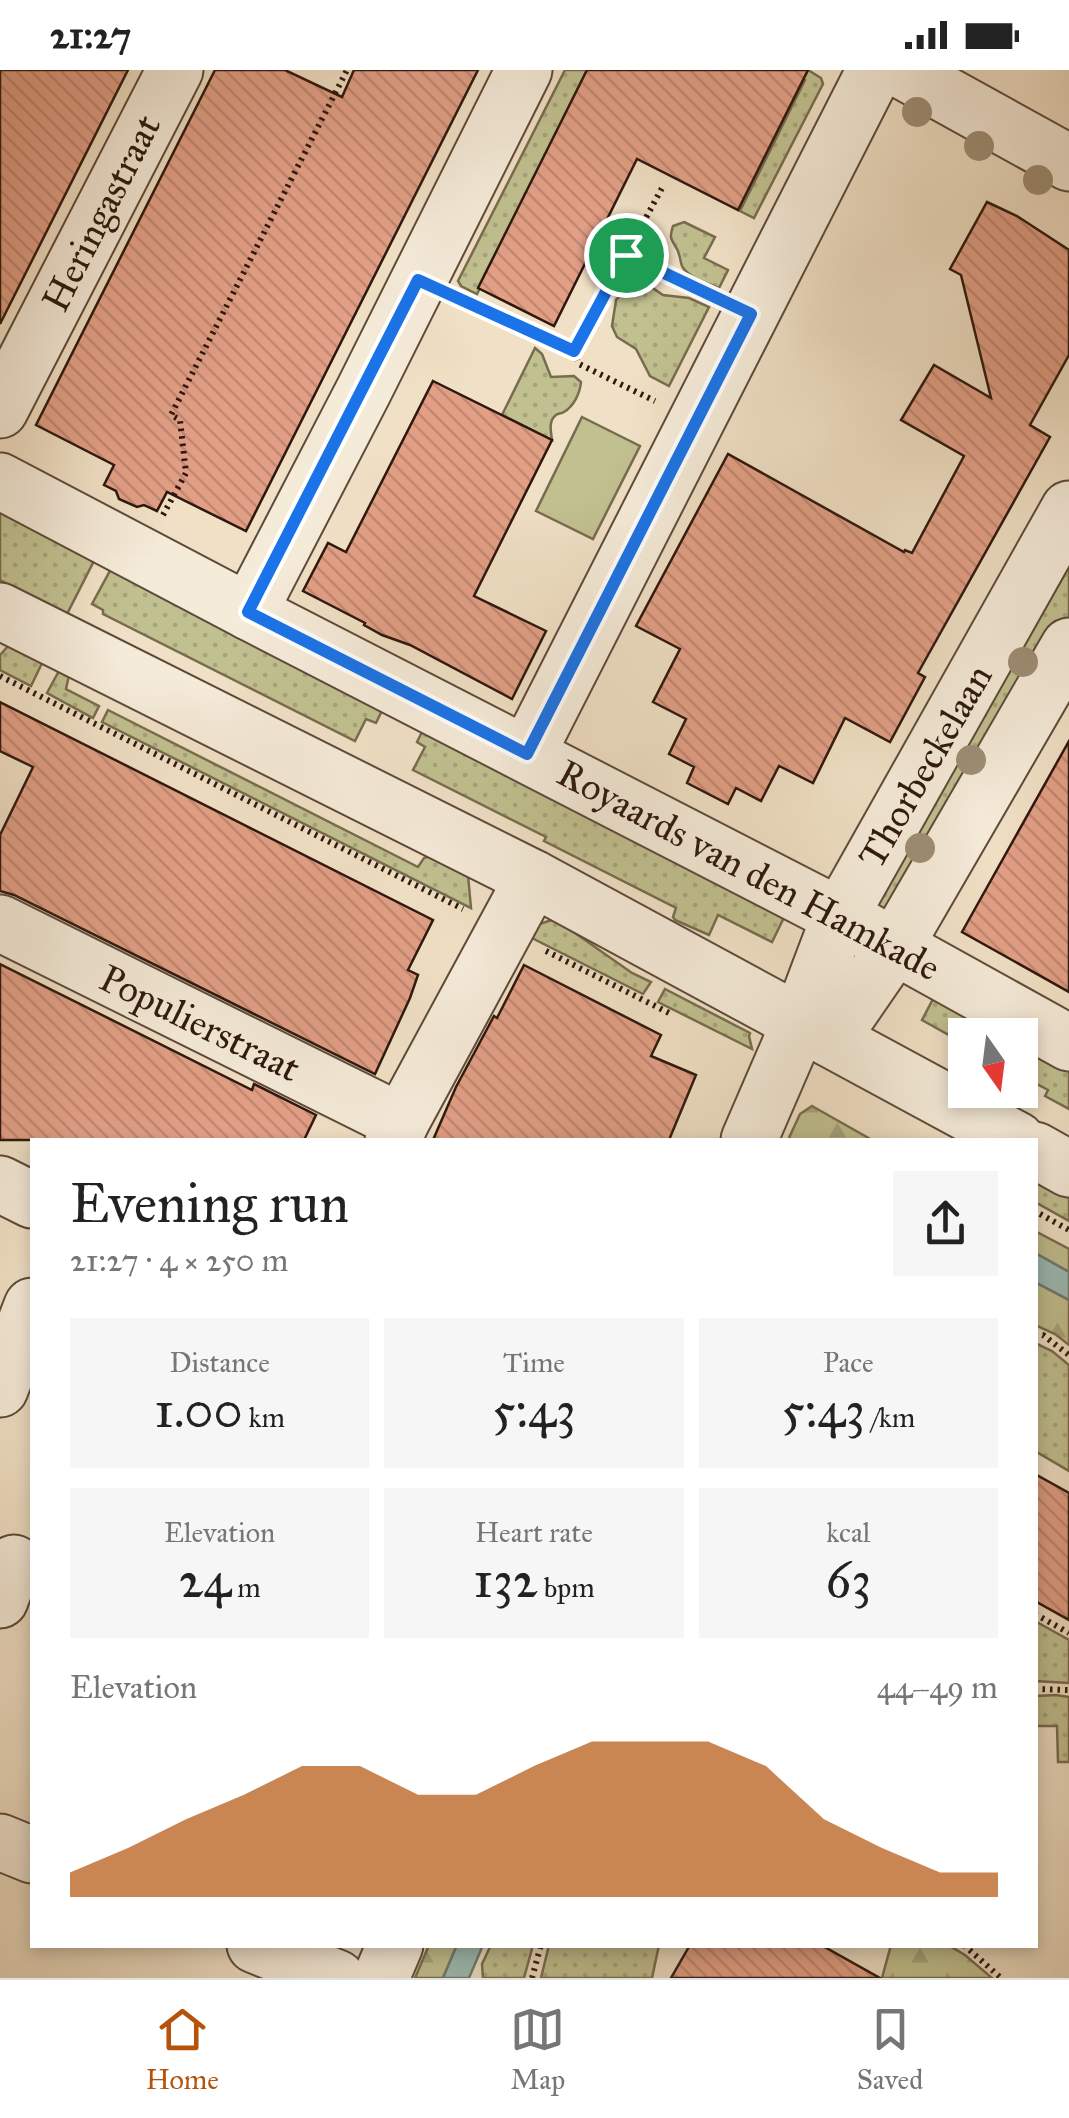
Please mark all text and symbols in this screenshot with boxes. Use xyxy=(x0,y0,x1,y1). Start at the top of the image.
text: 21:27 xyxy=(50,12,131,58)
street label: Heringastraat xyxy=(32,107,170,319)
pin xyxy=(584,213,669,298)
icon: arrive xyxy=(599,228,654,283)
street label: Thorbeckelaan xyxy=(848,656,1002,876)
street label: Royaards van den Hamkade xyxy=(550,750,948,990)
street label: Populierstraat xyxy=(92,955,308,1091)
north arrow xyxy=(948,1018,1038,1108)
map controls xyxy=(948,1018,1038,1108)
text: Evening run xyxy=(70,1170,349,1237)
button: share xyxy=(893,1171,998,1276)
text: 21:27 · 4 × 250 m xyxy=(70,1241,288,1280)
text: Distance xyxy=(169,1345,270,1380)
text: Time xyxy=(503,1345,565,1380)
text: Pace xyxy=(823,1345,874,1380)
text: 1.00 xyxy=(154,1380,243,1441)
text: 5:43 xyxy=(492,1380,576,1441)
text: 5:43 xyxy=(781,1380,865,1441)
text: km xyxy=(243,1400,285,1435)
text: /km xyxy=(865,1400,915,1435)
text: Elevation xyxy=(164,1515,275,1550)
text: Heart rate xyxy=(475,1515,593,1550)
text: kcal xyxy=(826,1515,870,1550)
text: 24 xyxy=(179,1550,231,1611)
text: 132 xyxy=(473,1550,538,1611)
text: 63 xyxy=(826,1550,871,1611)
text: m xyxy=(231,1570,261,1605)
text: bpm xyxy=(538,1570,595,1605)
text: Elevation xyxy=(70,1668,197,1707)
text: 44–49 m xyxy=(877,1668,998,1707)
tab: Home xyxy=(146,2002,219,2097)
tab: Map xyxy=(510,2002,565,2097)
tab: Saved xyxy=(857,2002,923,2097)

